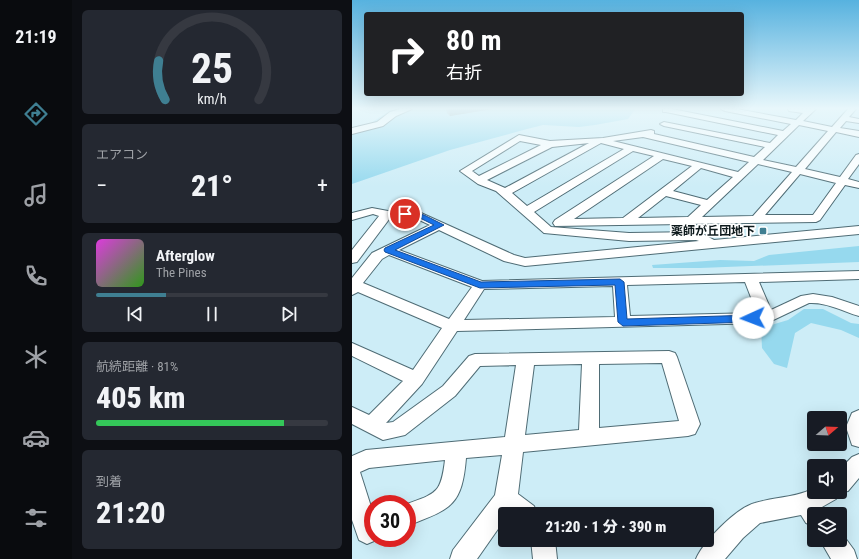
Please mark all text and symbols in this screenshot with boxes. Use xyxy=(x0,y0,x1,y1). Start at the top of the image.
text: 80 m xyxy=(446,24,502,57)
text: 21:19 xyxy=(15,26,57,47)
icon: right xyxy=(380,28,432,80)
text: 25 xyxy=(191,44,233,93)
text: 右折 xyxy=(446,62,482,83)
text: km/h xyxy=(197,91,227,107)
icon: directions xyxy=(22,100,50,128)
text: エアコン xyxy=(96,147,148,162)
text: 21° xyxy=(191,168,233,203)
text: − xyxy=(96,173,107,198)
text: + xyxy=(317,173,328,198)
icon: music xyxy=(22,181,50,209)
pin xyxy=(388,197,422,231)
icon: arrive xyxy=(394,203,416,225)
place label: 薬師が丘団地下 xyxy=(671,224,755,238)
marker: 薬師が丘団地下 xyxy=(758,226,768,236)
text: Afterglow xyxy=(156,247,215,265)
icon: phone xyxy=(22,262,50,290)
text: The Pines xyxy=(156,265,207,280)
position arrow xyxy=(732,297,774,339)
icon: previous xyxy=(124,303,146,325)
icon: pause xyxy=(201,303,223,325)
icon: next xyxy=(278,303,300,325)
icon: climate xyxy=(22,343,50,371)
text: 航続距離 · 81% xyxy=(96,359,178,374)
text: 405 km xyxy=(96,380,185,415)
north arrow xyxy=(807,411,847,451)
map controls xyxy=(807,411,847,547)
icon: car xyxy=(22,424,50,452)
button: sound xyxy=(807,459,847,499)
text: 到着 xyxy=(96,474,122,489)
text: 21:20 xyxy=(96,495,165,530)
speed limit sign: 30 xyxy=(364,495,416,547)
icon: filters xyxy=(22,504,50,532)
button: layers xyxy=(807,507,847,547)
text: 21:20 · 1 分 · 390 m xyxy=(546,518,666,536)

